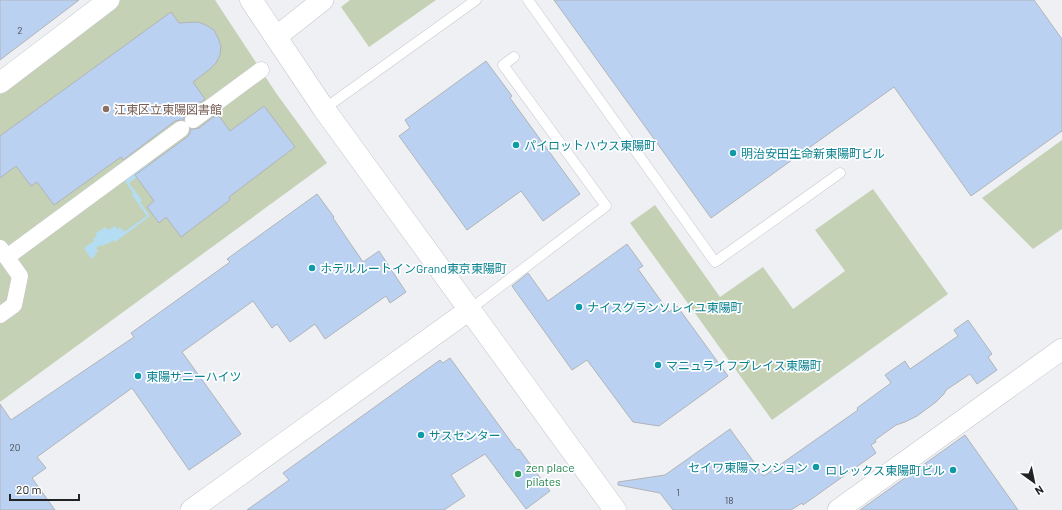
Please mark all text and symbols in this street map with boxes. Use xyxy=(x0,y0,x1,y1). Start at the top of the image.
house number: 2 xyxy=(17,24,23,36)
place label: 江東区立東陽図書館 xyxy=(114,102,222,116)
marker: 江東区立東陽図書館 xyxy=(101,104,111,114)
place label: パイロットハウス東陽町 xyxy=(524,138,656,152)
marker: パイロットハウス東陽町 xyxy=(511,140,521,150)
place label: 明治安田生命新東陽町ビル xyxy=(741,146,885,160)
marker: 明治安田生命新東陽町ビル xyxy=(728,148,738,158)
place label: ホテルルートインGrand東京東陽町 xyxy=(320,261,507,275)
marker: ホテルルートインGrand東京東陽町 xyxy=(307,263,317,273)
place label: ナイスグランソレイユ東陽町 xyxy=(587,300,742,314)
marker: ナイスグランソレイユ東陽町 xyxy=(574,302,584,312)
place label: マニュライフプレイス東陽町 xyxy=(666,358,822,372)
marker: マニュライフプレイス東陽町 xyxy=(653,360,663,370)
place label: 東陽サニーハイツ xyxy=(146,369,242,383)
marker: 東陽サニーハイツ xyxy=(133,371,143,381)
place label: サスセンター xyxy=(429,428,501,442)
marker: サスセンター xyxy=(416,430,426,440)
house number: 20 xyxy=(9,441,21,453)
place label: zen place pilates xyxy=(526,460,575,488)
place label: セイワ東陽マンション xyxy=(688,460,808,474)
marker: セイワ東陽マンション xyxy=(811,462,821,472)
north arrow xyxy=(1014,462,1054,502)
place label: ロレックス東陽町ビル xyxy=(825,463,945,477)
marker: ロレックス東陽町ビル xyxy=(948,465,958,475)
marker: zen place pilates xyxy=(513,469,523,479)
scale bar xyxy=(10,476,79,502)
text: 20 m xyxy=(16,482,42,496)
text: N xyxy=(1033,483,1046,498)
house number: 1 xyxy=(676,486,680,498)
house number: 18 xyxy=(725,494,733,506)

